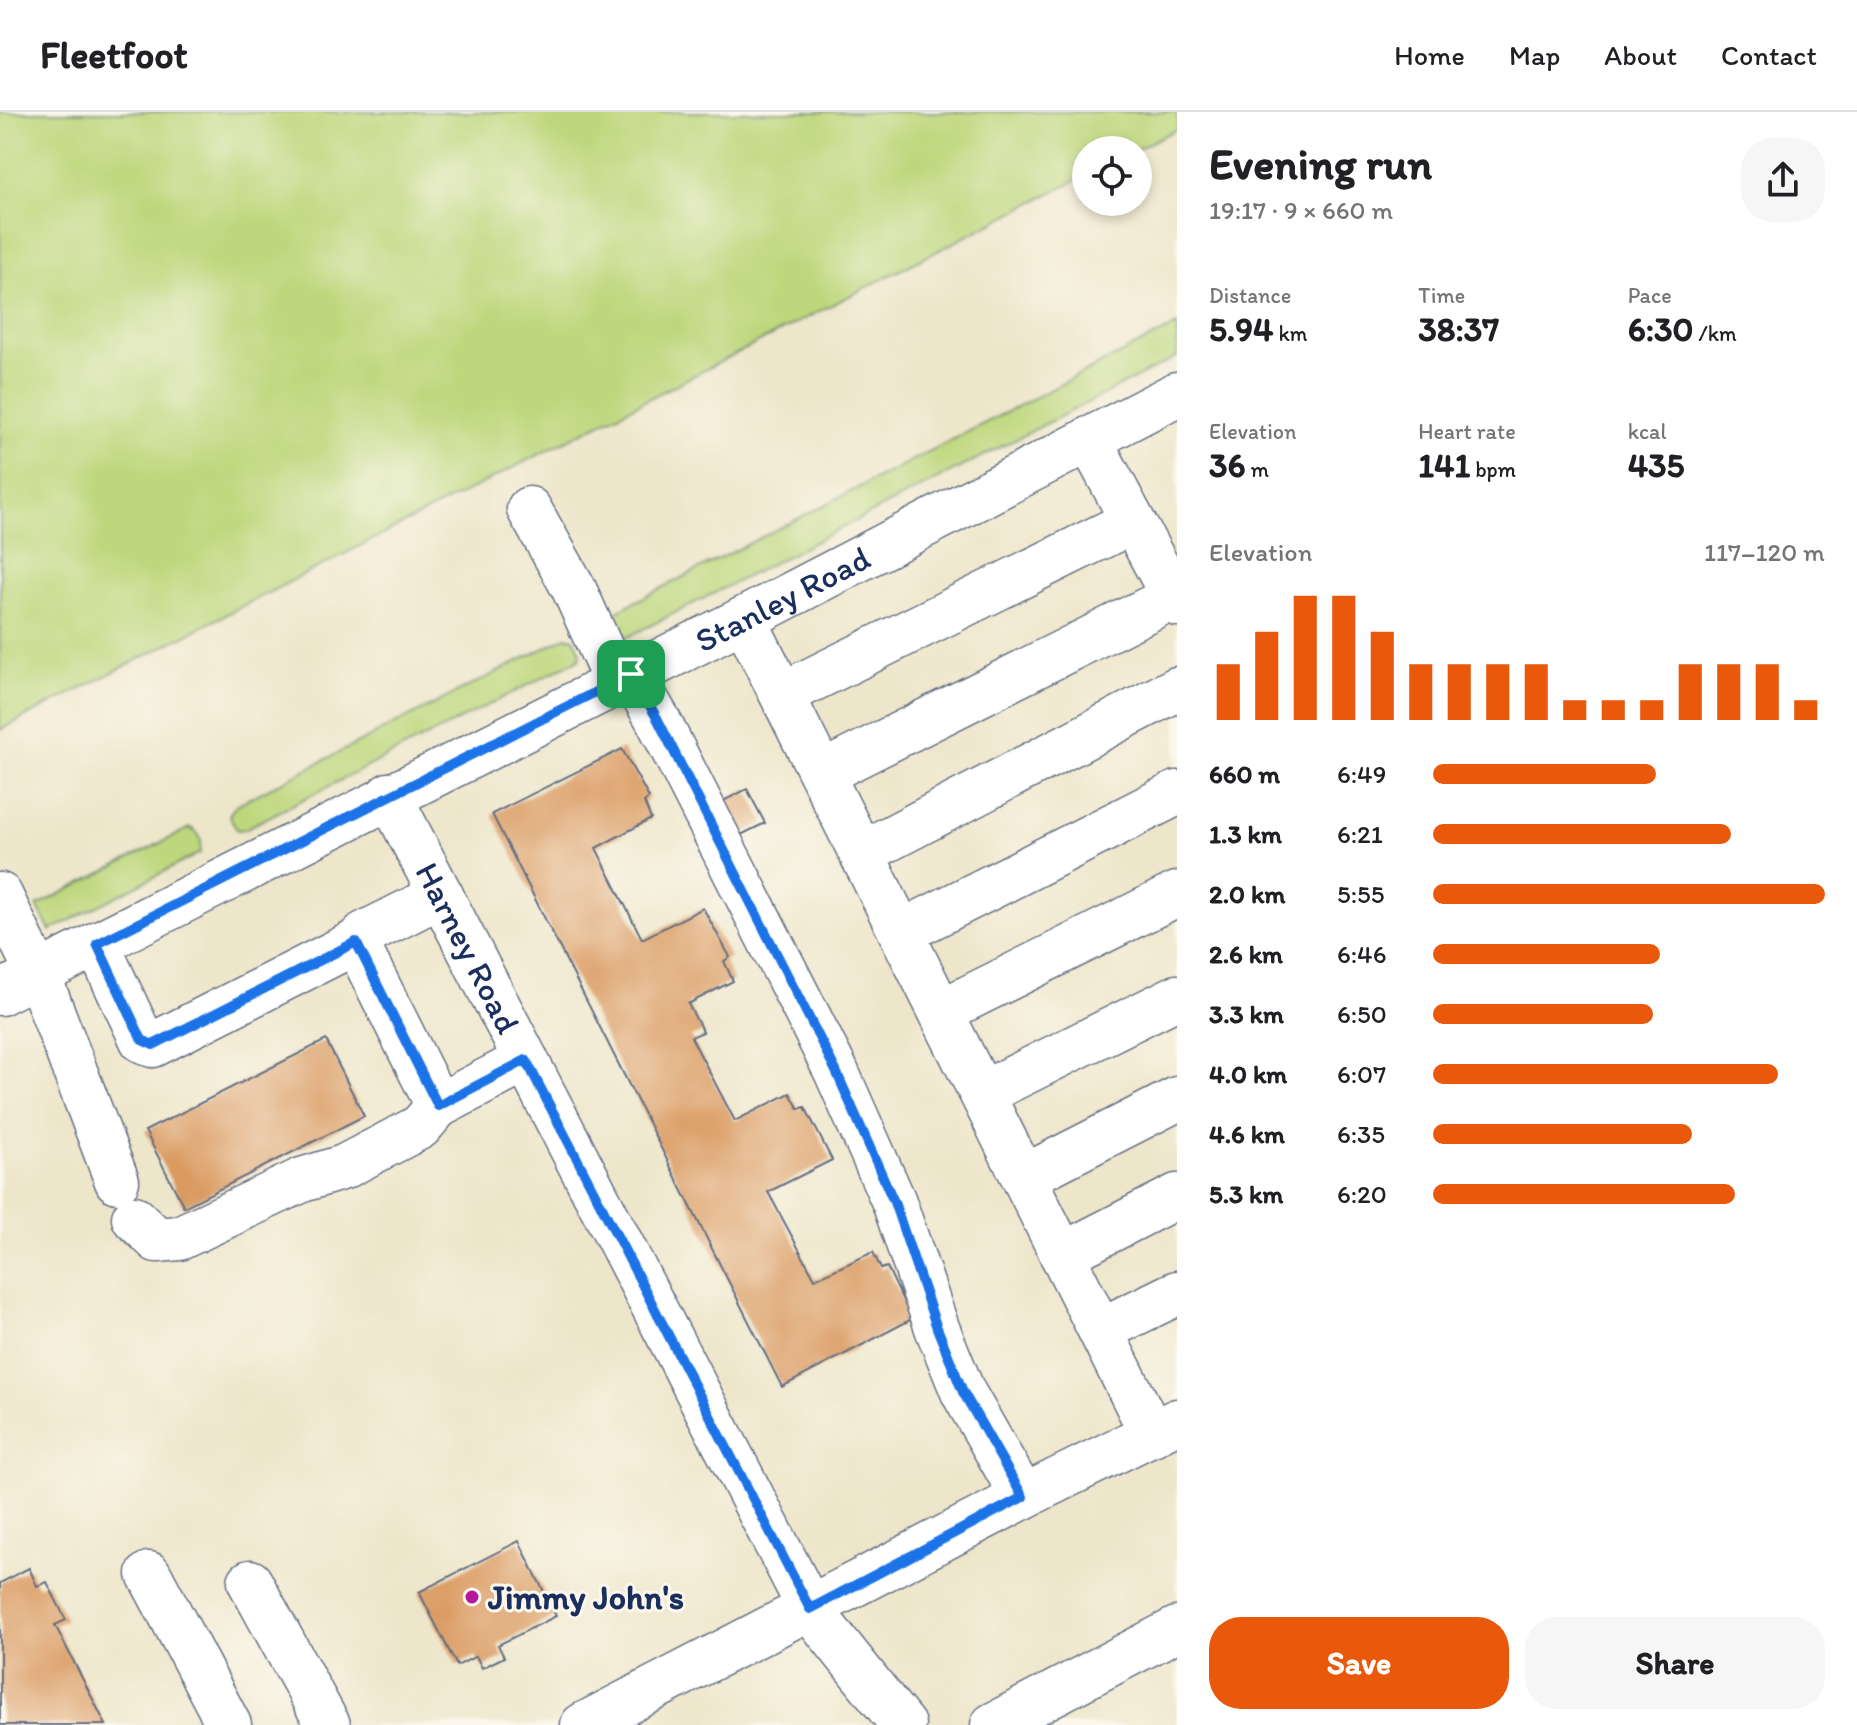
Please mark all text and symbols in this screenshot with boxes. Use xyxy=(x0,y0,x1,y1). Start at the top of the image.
text: Fleetfoot xyxy=(40,32,188,78)
text: Home xyxy=(1394,38,1465,72)
text: Map xyxy=(1509,38,1560,72)
text: About xyxy=(1604,38,1677,72)
text: Contact xyxy=(1721,38,1817,72)
map controls xyxy=(1072,136,1152,216)
button: locate xyxy=(1072,136,1152,216)
text: Evening run xyxy=(1209,137,1432,190)
button: share xyxy=(1741,138,1825,222)
text: 19:17 · 9 × 660 m xyxy=(1209,194,1393,226)
text: Distance xyxy=(1209,282,1291,309)
text: Time xyxy=(1418,282,1465,309)
text: Pace xyxy=(1628,282,1672,309)
text: 5.94 xyxy=(1209,309,1273,350)
text: 38:37 xyxy=(1418,309,1499,350)
text: 6:30 xyxy=(1628,309,1693,350)
text: km xyxy=(1273,320,1307,347)
text: /km xyxy=(1693,320,1737,347)
text: Elevation xyxy=(1209,418,1296,445)
text: Heart rate xyxy=(1418,418,1516,445)
text: kcal xyxy=(1628,418,1667,445)
text: 36 xyxy=(1209,445,1246,486)
text: 141 xyxy=(1418,445,1470,486)
text: 435 xyxy=(1628,445,1684,486)
text: m xyxy=(1246,456,1269,483)
text: bpm xyxy=(1470,456,1516,483)
text: Elevation xyxy=(1209,536,1312,568)
text: 117–120 m xyxy=(1704,536,1825,568)
street label: Stanley Road xyxy=(688,537,877,661)
pin xyxy=(597,640,665,708)
icon: arrive xyxy=(609,652,653,696)
text: 660 m xyxy=(1209,758,1280,790)
text: 6:49 xyxy=(1337,758,1386,790)
text: 1.3 km xyxy=(1209,818,1282,850)
text: 6:21 xyxy=(1337,818,1383,850)
street label: Harney Road xyxy=(406,855,529,1041)
text: 2.0 km xyxy=(1209,878,1285,910)
text: 5:55 xyxy=(1337,878,1384,910)
text: 2.6 km xyxy=(1209,938,1283,970)
text: 6:46 xyxy=(1337,938,1387,970)
text: 3.3 km xyxy=(1209,998,1284,1030)
text: 6:50 xyxy=(1337,998,1387,1030)
text: 4.0 km xyxy=(1209,1058,1287,1090)
text: 6:07 xyxy=(1337,1058,1386,1090)
text: 4.6 km xyxy=(1209,1118,1285,1150)
text: 6:35 xyxy=(1337,1118,1385,1150)
text: 5.3 km xyxy=(1209,1178,1283,1210)
text: 6:20 xyxy=(1337,1178,1387,1210)
place label: Jimmy John's xyxy=(487,1577,684,1618)
marker: Jimmy John's xyxy=(463,1588,481,1606)
button: Save xyxy=(1209,1617,1509,1709)
button: Share xyxy=(1525,1617,1825,1709)

